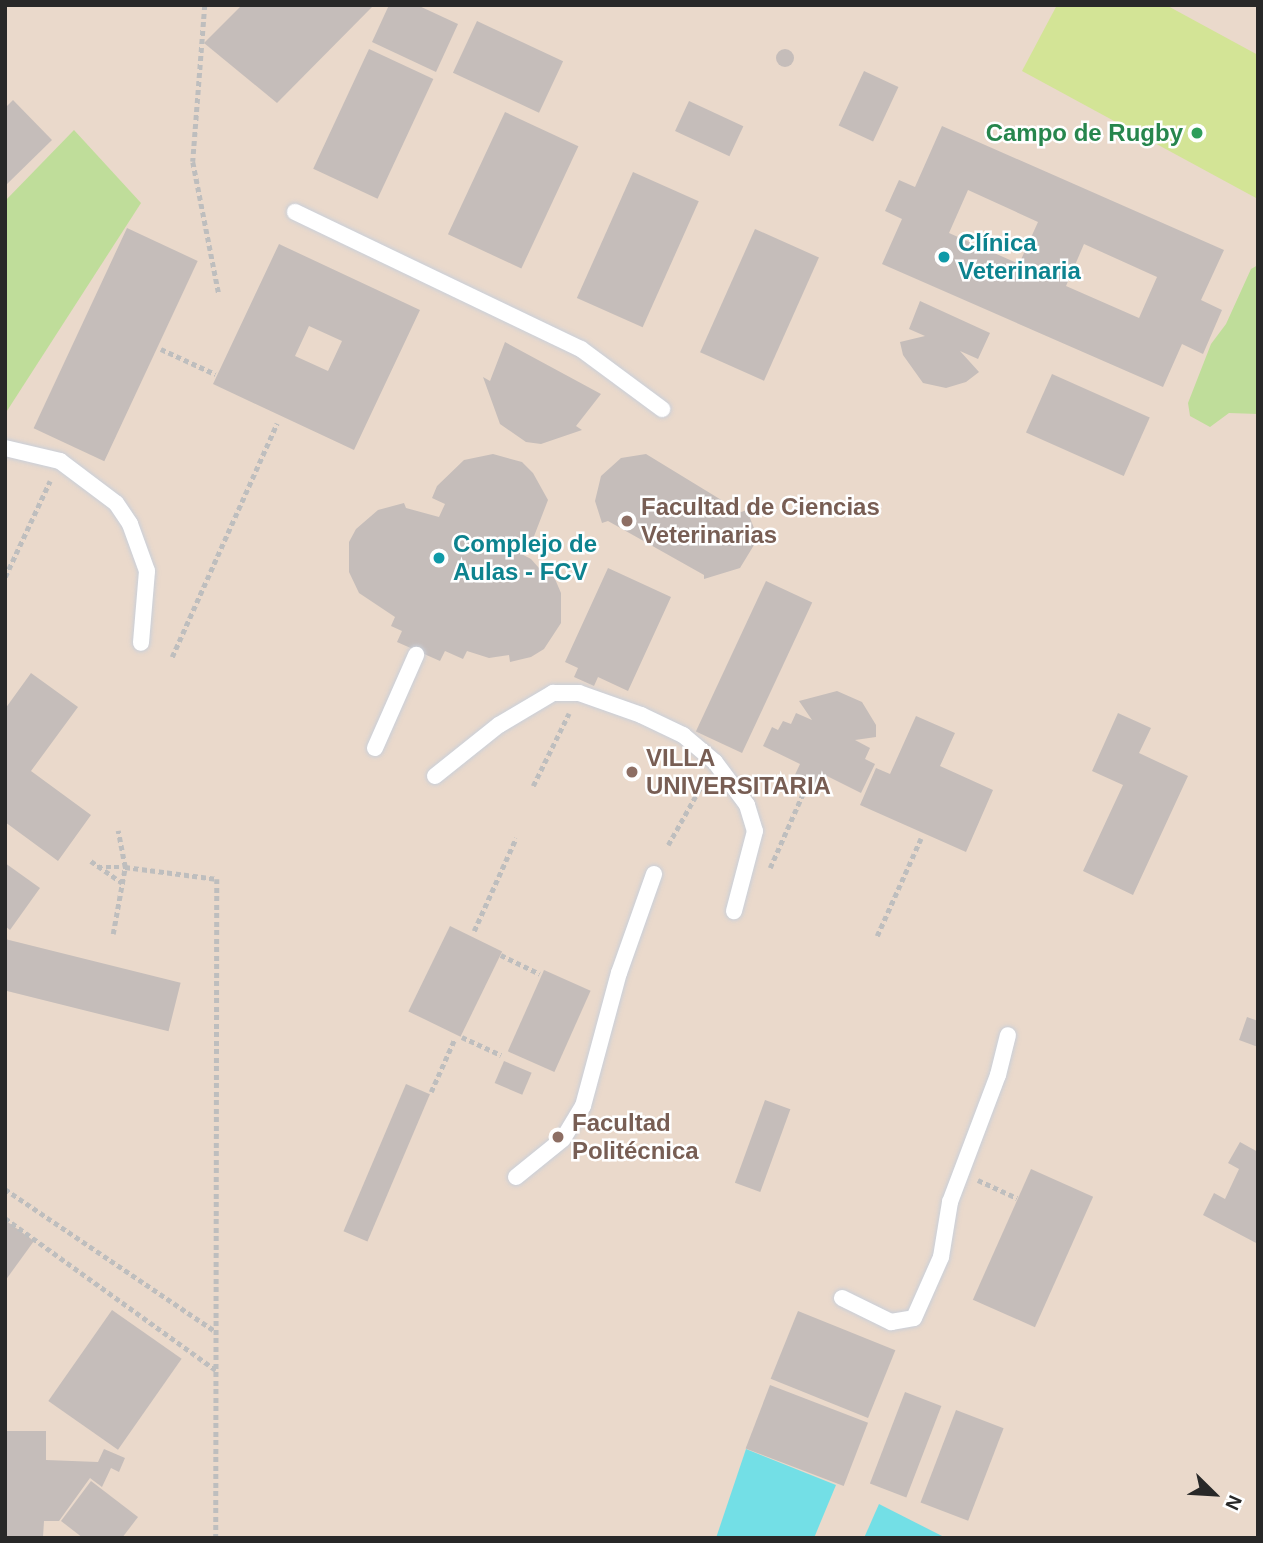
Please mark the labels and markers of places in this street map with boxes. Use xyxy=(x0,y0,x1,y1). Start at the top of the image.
place label: Campo de Rugby xyxy=(986,119,1183,147)
marker: Campo de Rugby xyxy=(1189,125,1205,141)
place label: Clínica Veterinaria xyxy=(958,229,1081,285)
marker: Clínica Veterinaria xyxy=(936,249,952,265)
place label: Facultad de Ciencias Veterinarias xyxy=(641,493,880,549)
marker: Facultad de Ciencias Veterinarias xyxy=(619,513,635,529)
place label: Complejo de Aulas - FCV xyxy=(453,530,597,586)
marker: Complejo de Aulas - FCV xyxy=(431,550,447,566)
place label: VILLA UNIVERSITARIA xyxy=(646,744,831,800)
marker: VILLA UNIVERSITARIA xyxy=(624,764,640,780)
place label: Facultad Politécnica xyxy=(572,1109,699,1165)
marker: Facultad Politécnica xyxy=(550,1129,566,1145)

